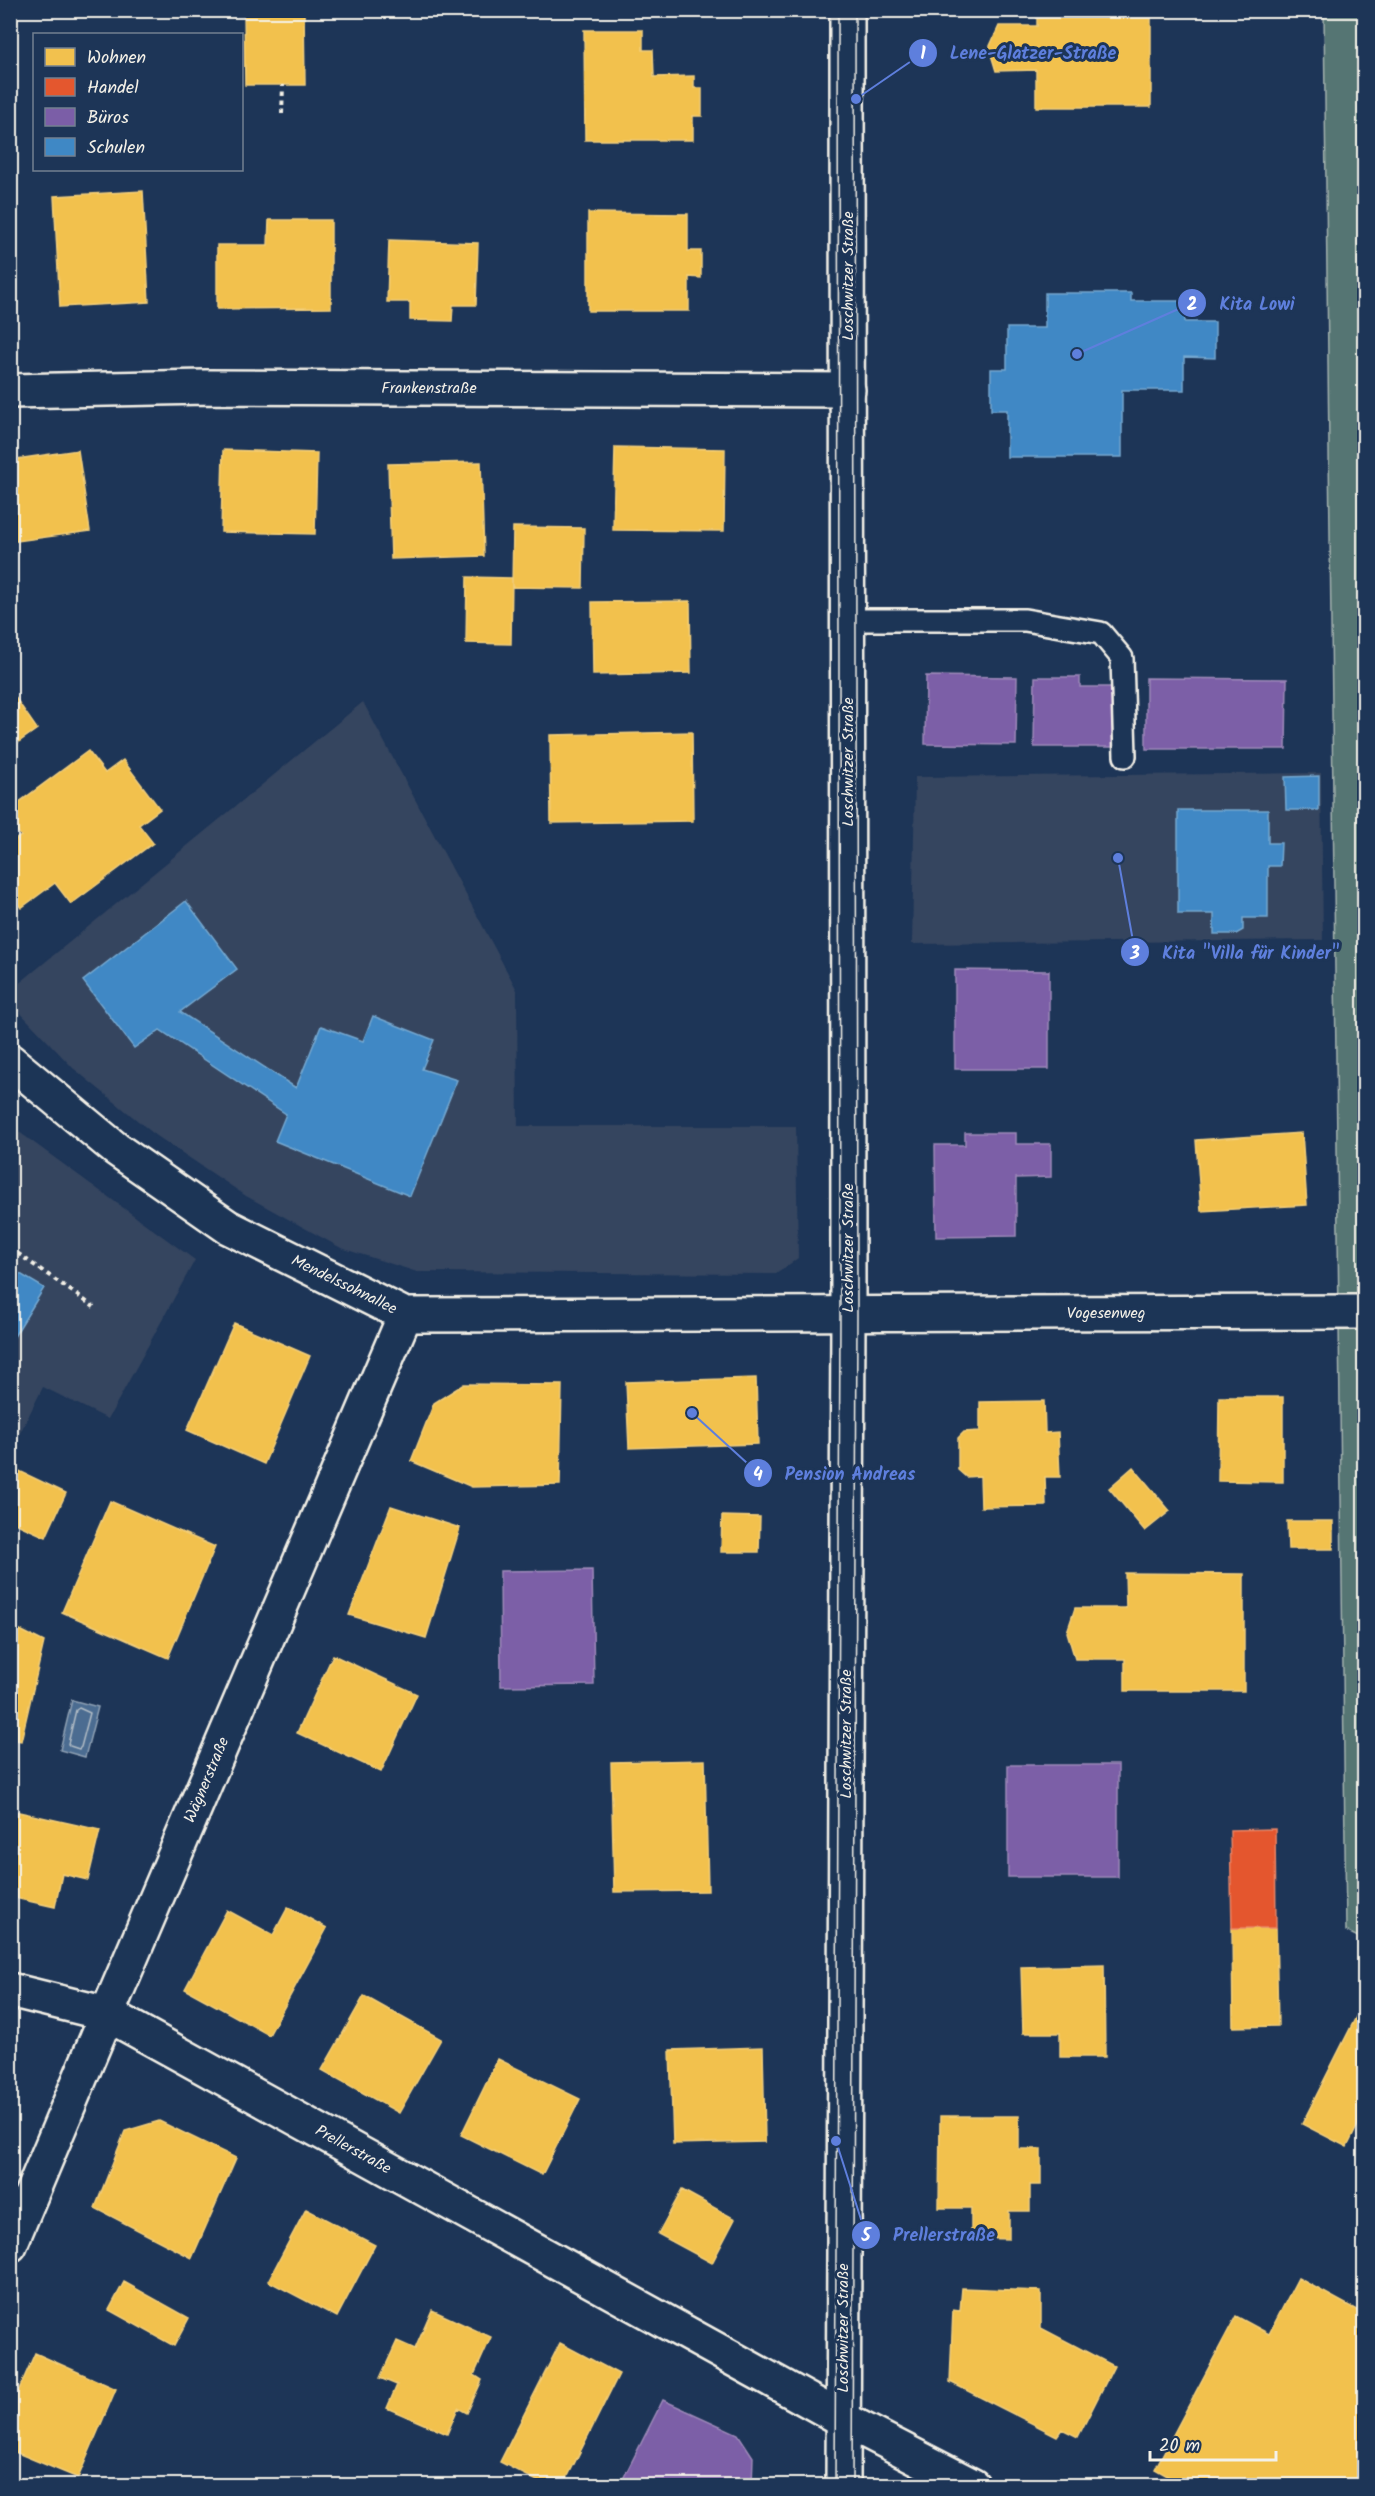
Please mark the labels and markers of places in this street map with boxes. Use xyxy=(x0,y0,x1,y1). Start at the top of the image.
callout: Lene-Glatzer-Straße xyxy=(908,35,1128,71)
callout: Kita Lowi xyxy=(1177,285,1306,321)
callout: Kita "Villa für Kinder" xyxy=(1120,934,1352,970)
callout: Pension Andreas xyxy=(743,1455,927,1491)
callout: Prellerstraße xyxy=(851,2217,1007,2253)

